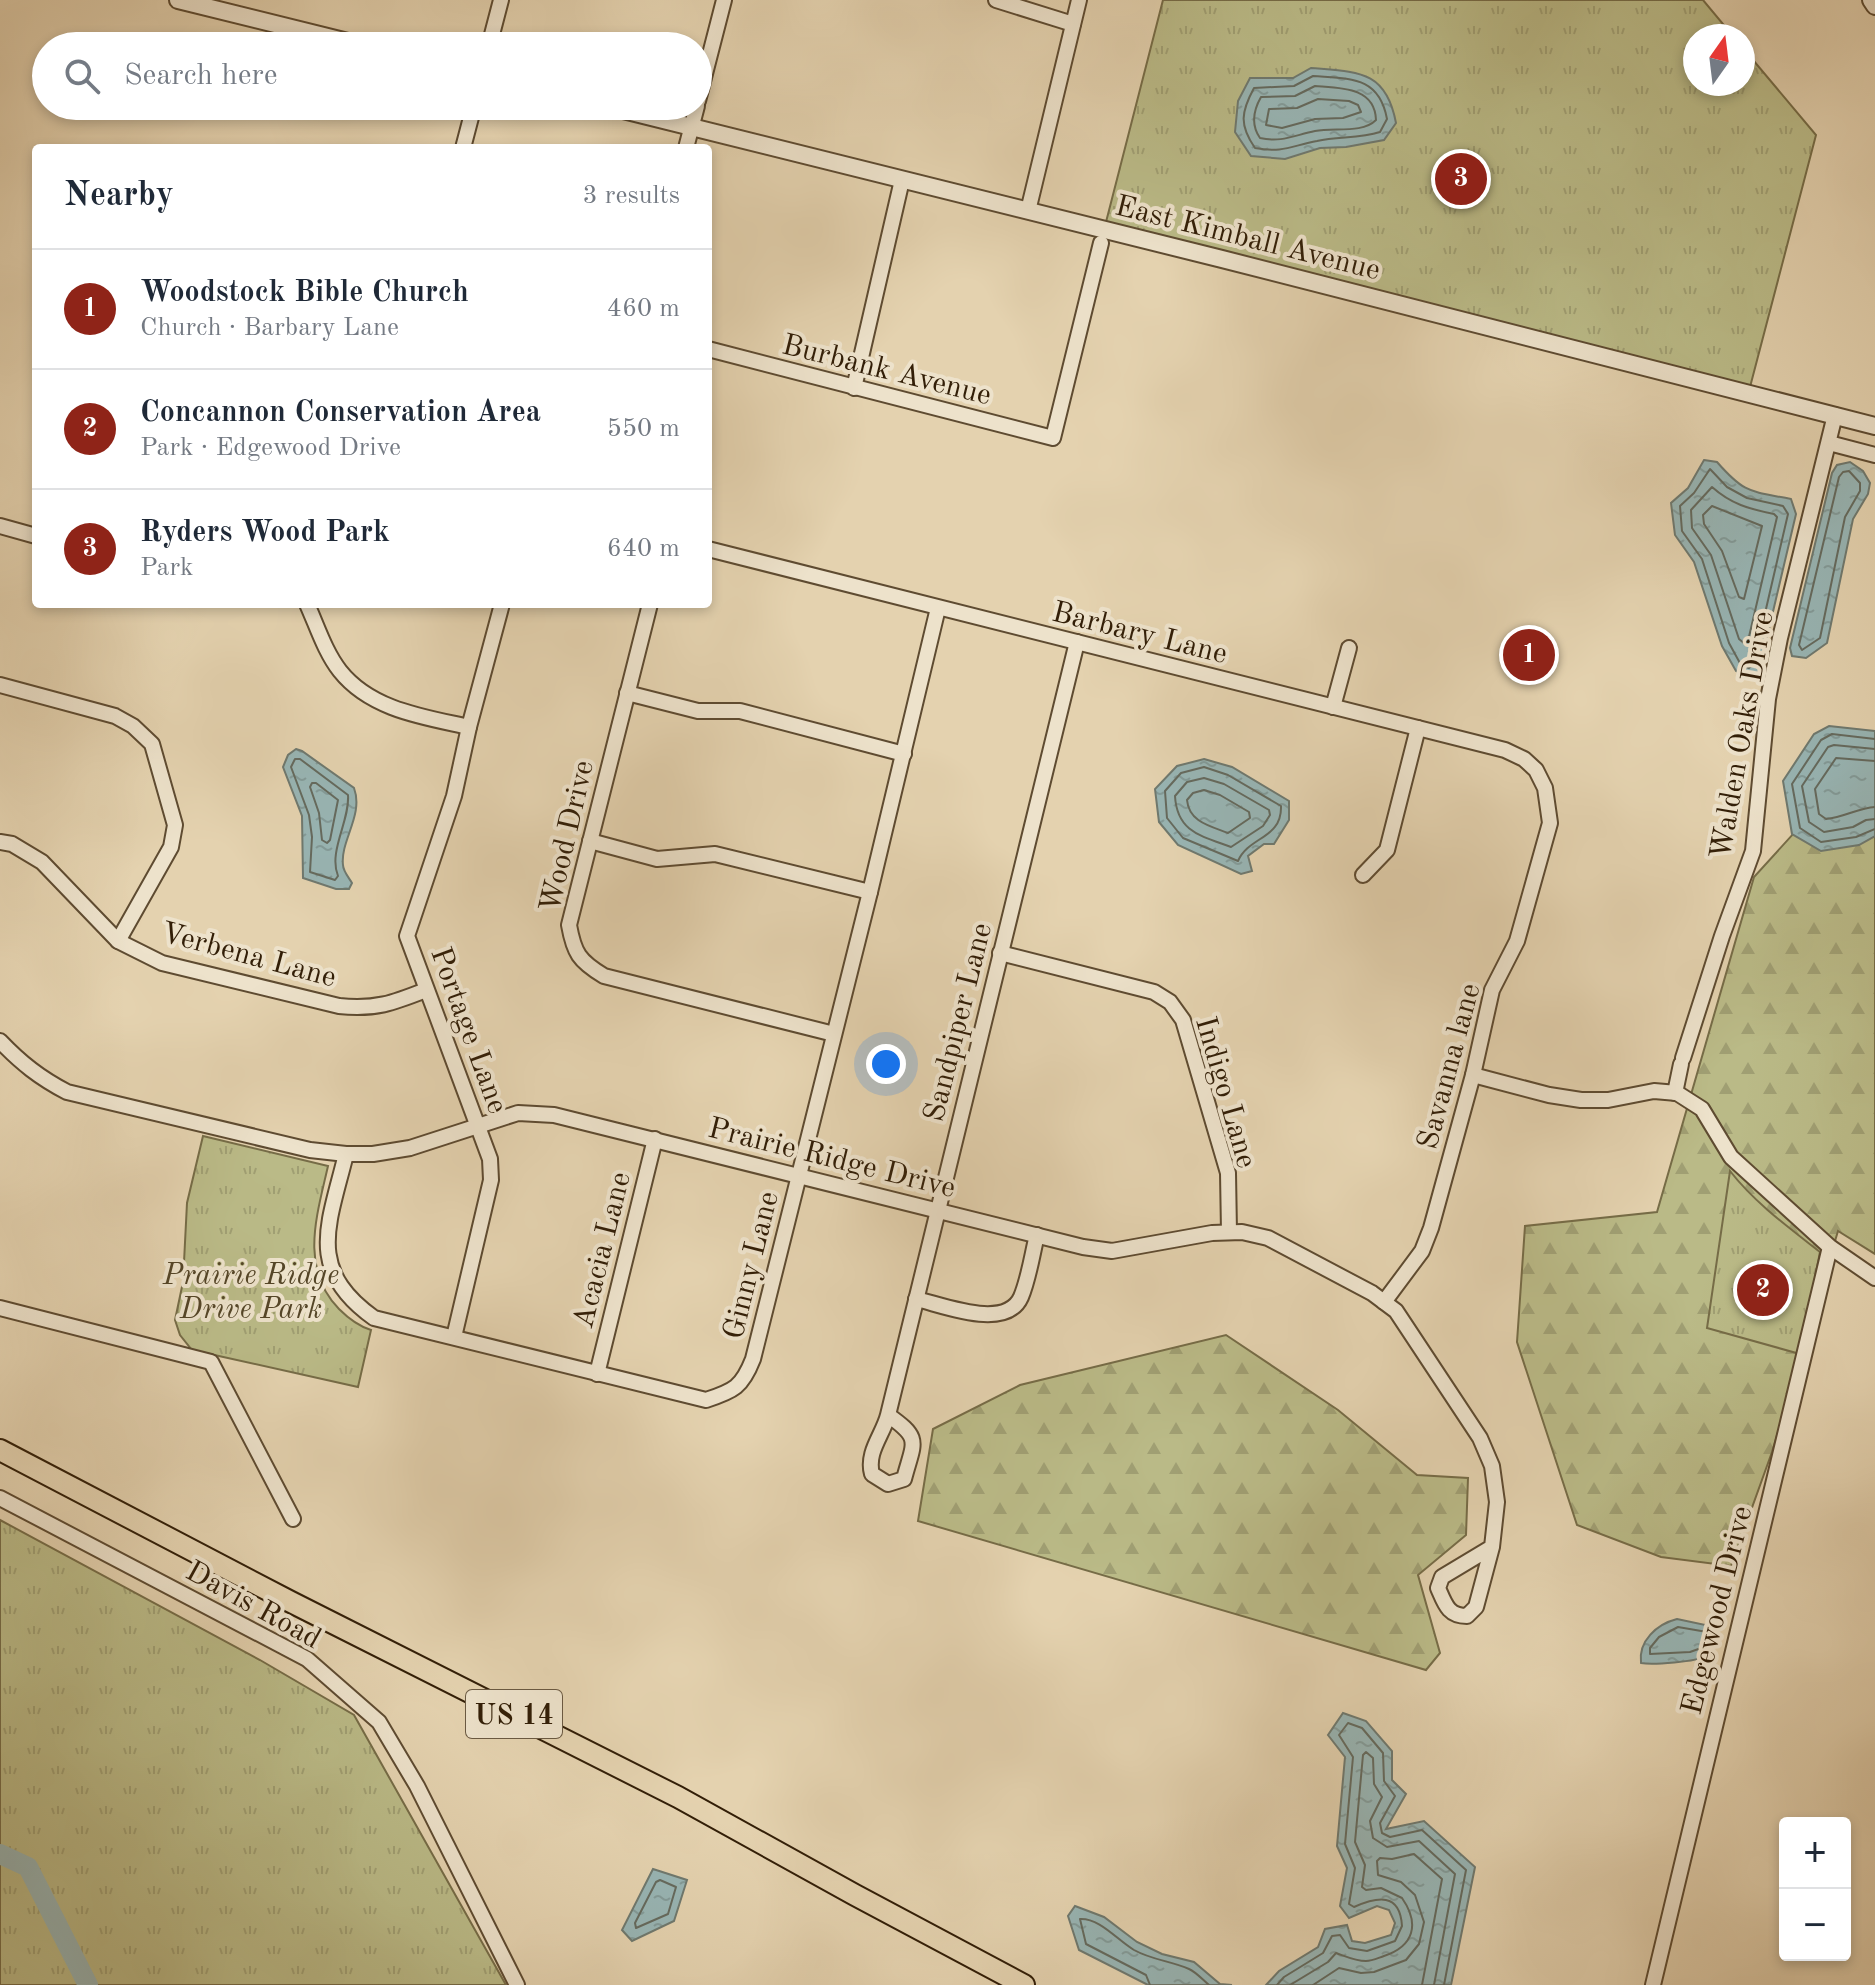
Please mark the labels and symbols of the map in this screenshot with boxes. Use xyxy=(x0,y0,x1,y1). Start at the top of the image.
north arrow xyxy=(1683,24,1755,96)
pin: 3 xyxy=(1435,149,1487,209)
street label: East Kimball Avenue xyxy=(1112,191,1383,286)
street label: Burbank Avenue xyxy=(779,330,994,411)
street label: Barbary Lane xyxy=(1049,598,1230,670)
street label: Walden Oaks Drive xyxy=(1706,609,1780,862)
pin: 1 xyxy=(1503,625,1555,685)
street label: Wood Drive xyxy=(536,758,600,915)
street label: Verbena Lane xyxy=(158,918,339,994)
street label: Sandpiper Lane xyxy=(920,920,998,1125)
street label: Portage Lane xyxy=(424,943,512,1118)
street label: Savanna lane xyxy=(1413,980,1487,1153)
street label: Indigo Lane xyxy=(1189,1013,1261,1172)
your location xyxy=(866,1044,906,1084)
street label: Prairie Ridge Drive xyxy=(705,1114,958,1204)
street label: Acacia Lane xyxy=(569,1169,637,1332)
street label: Ginny Lane xyxy=(719,1188,785,1343)
pin: 2 xyxy=(1737,1260,1789,1320)
park label: Prairie Ridge Drive Park xyxy=(162,1261,339,1325)
street label: Edgewood Drive xyxy=(1677,1503,1758,1718)
street label: Davis Road xyxy=(180,1556,326,1655)
road number: US 14 xyxy=(466,1690,562,1738)

